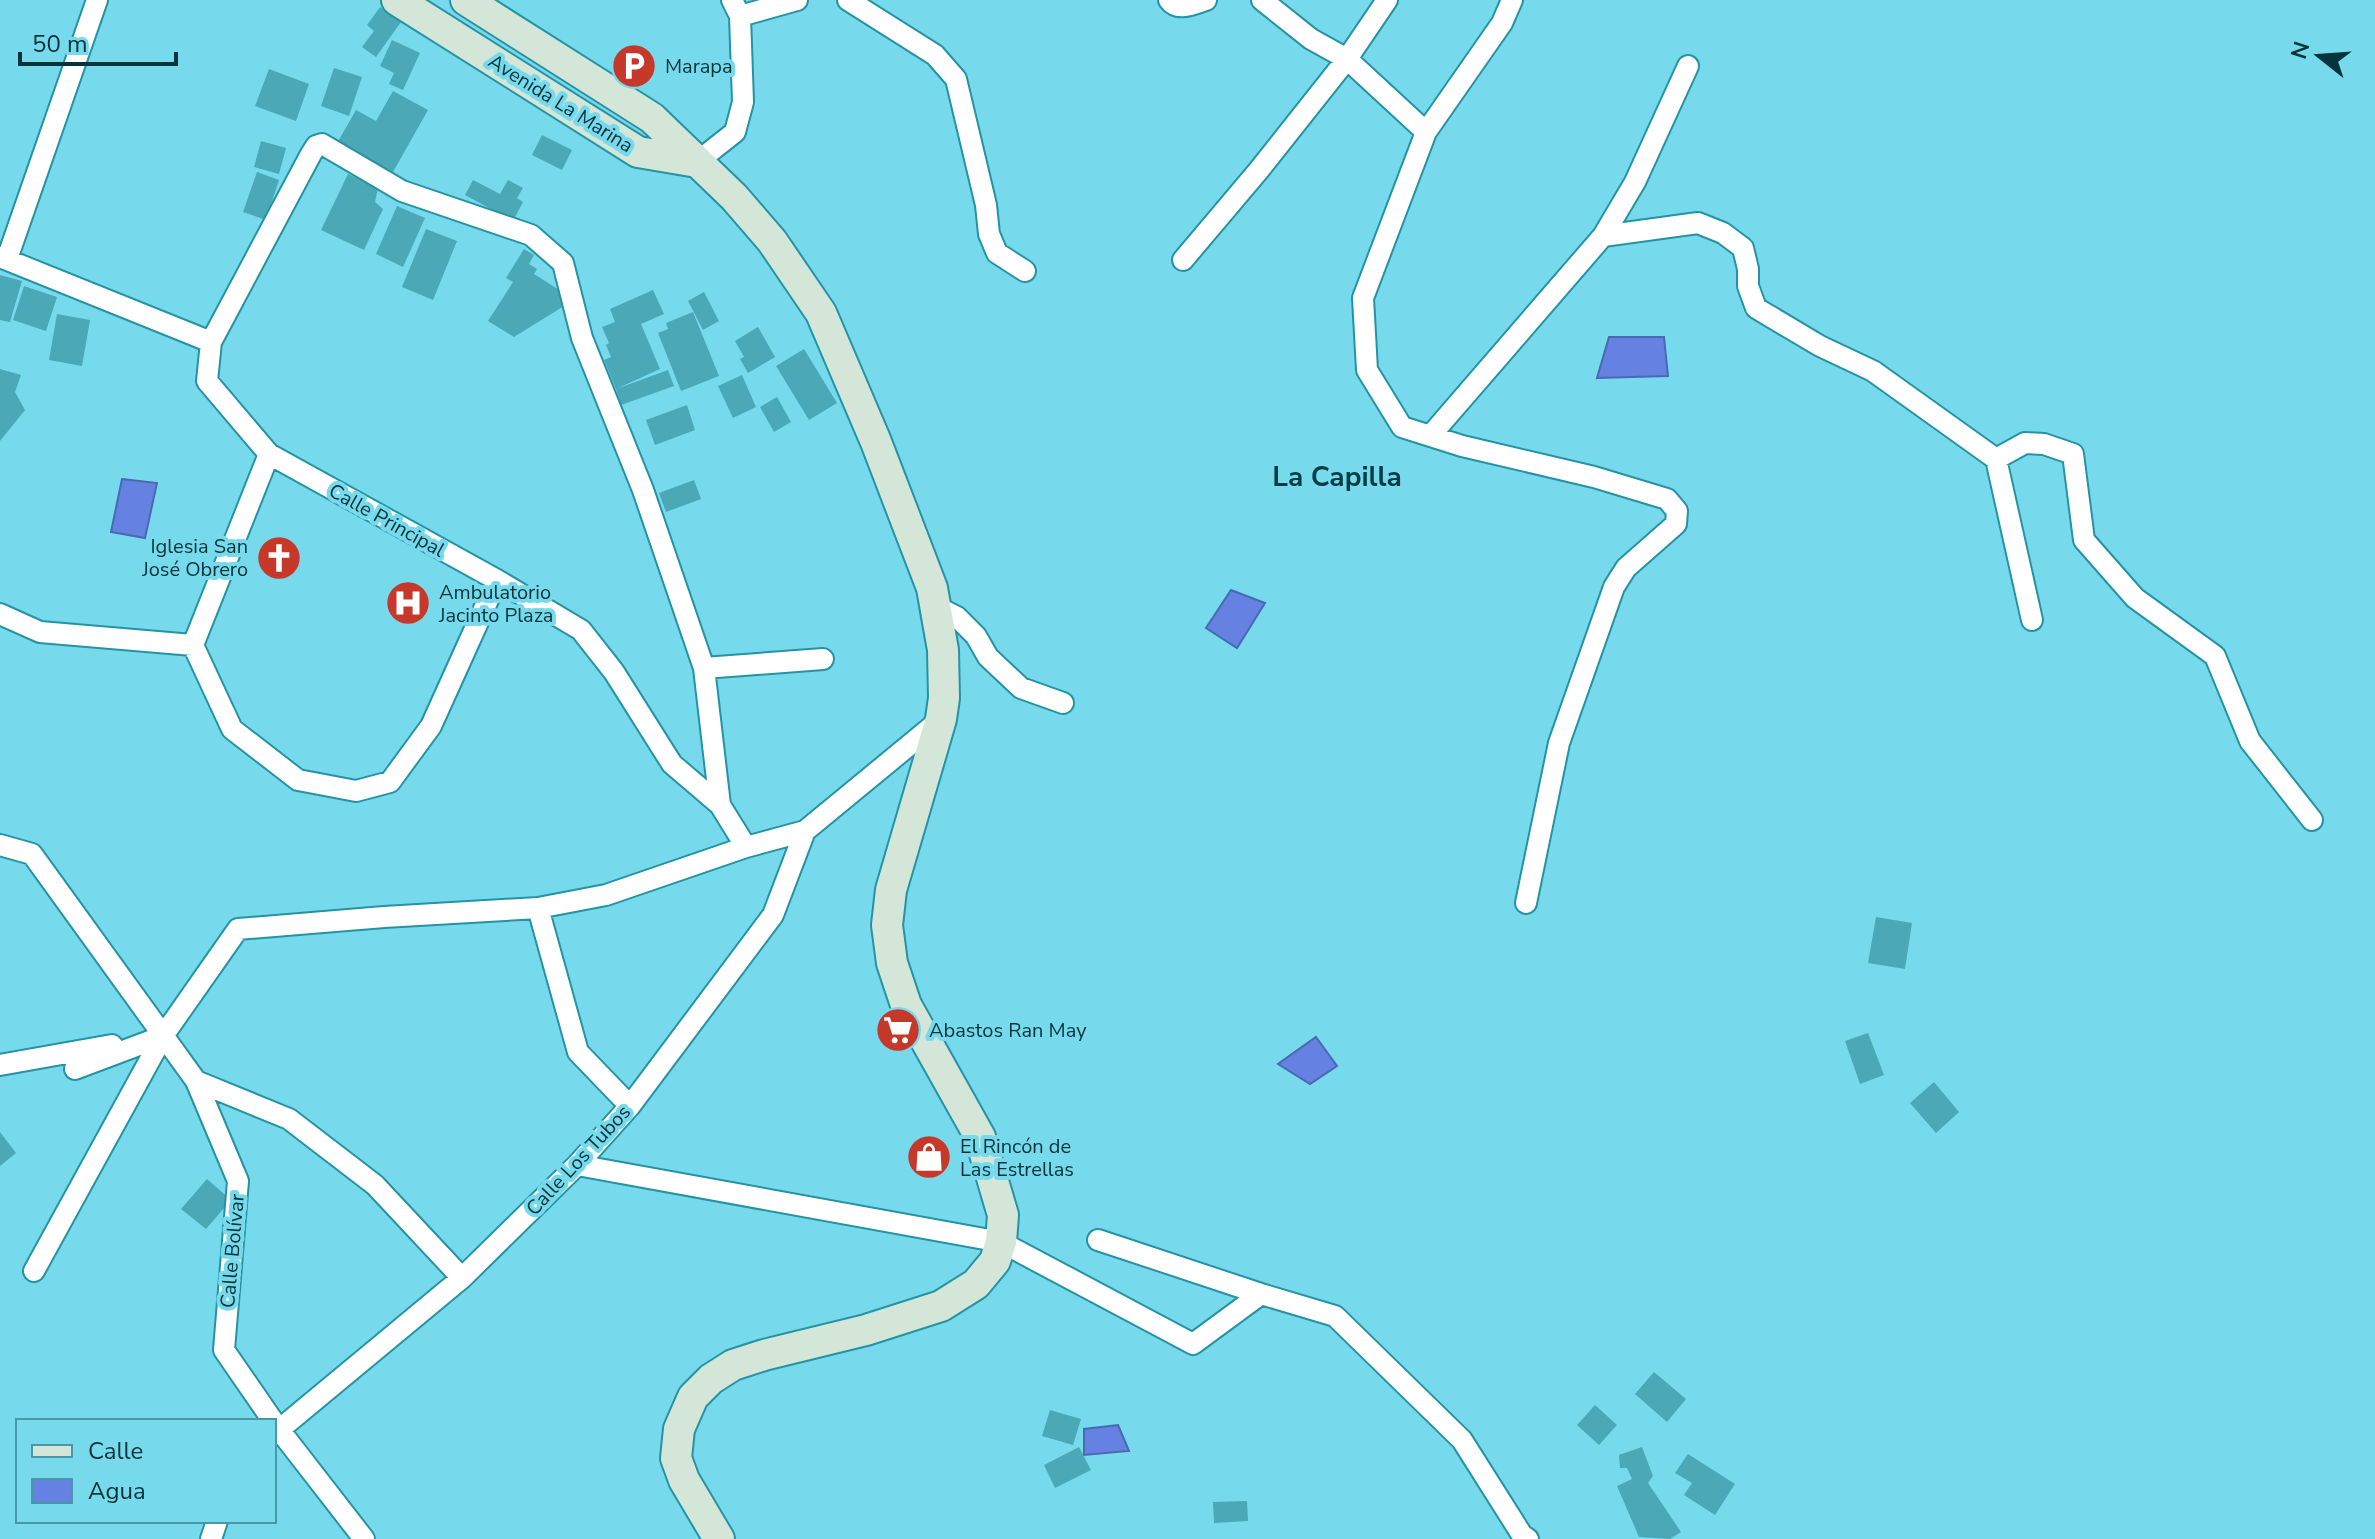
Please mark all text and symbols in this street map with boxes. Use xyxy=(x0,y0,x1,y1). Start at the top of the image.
scale bar xyxy=(20,16,176,66)
north arrow xyxy=(2279,16,2359,96)
text: 50 m xyxy=(32,28,88,60)
text: N xyxy=(2284,38,2318,63)
parking icon: Marapa xyxy=(610,42,658,90)
street label: Avenida La Marina xyxy=(483,48,638,159)
place label: Marapa xyxy=(665,53,733,80)
district label: La Capilla xyxy=(1272,458,1402,496)
street label: Calle Principal xyxy=(324,477,450,564)
place label: Iglesia San José Obrero xyxy=(141,533,248,583)
church icon: Iglesia San José Obrero xyxy=(255,534,303,582)
hospital icon: Ambulatorio Jacinto Plaza xyxy=(384,579,432,627)
place label: Ambulatorio Jacinto Plaza xyxy=(438,579,553,629)
supermarket icon: Abastos Ran May xyxy=(874,1006,922,1054)
place label: Abastos Ran May xyxy=(929,1017,1087,1044)
street label: Calle Los Tubos xyxy=(520,1099,637,1222)
shop icon: El Rincón de Las Estrellas xyxy=(905,1133,953,1181)
place label: El Rincón de Las Estrellas xyxy=(960,1133,1074,1183)
street label: Calle Bolívar xyxy=(214,1193,251,1309)
legend xyxy=(16,1419,276,1523)
text: Calle xyxy=(88,1435,143,1467)
text: Agua xyxy=(88,1475,146,1507)

